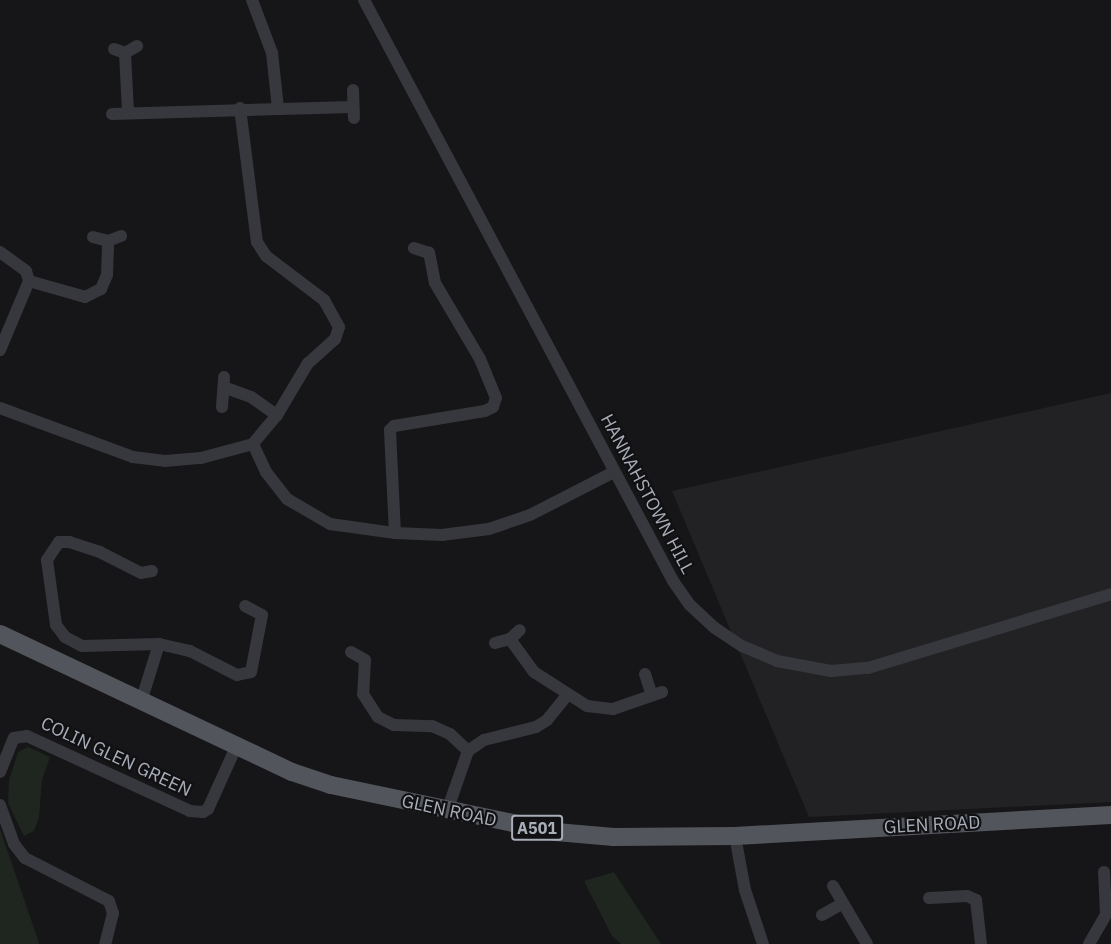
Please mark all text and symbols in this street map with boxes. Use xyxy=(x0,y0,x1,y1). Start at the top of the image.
street label: HANNAHSTOWN HILL xyxy=(596,410,698,578)
street label: COLIN GLEN GREEN xyxy=(37,713,195,801)
street label: GLEN ROAD xyxy=(400,790,498,832)
street label: GLEN ROAD xyxy=(883,812,981,838)
road number: A501 xyxy=(510,815,564,841)

